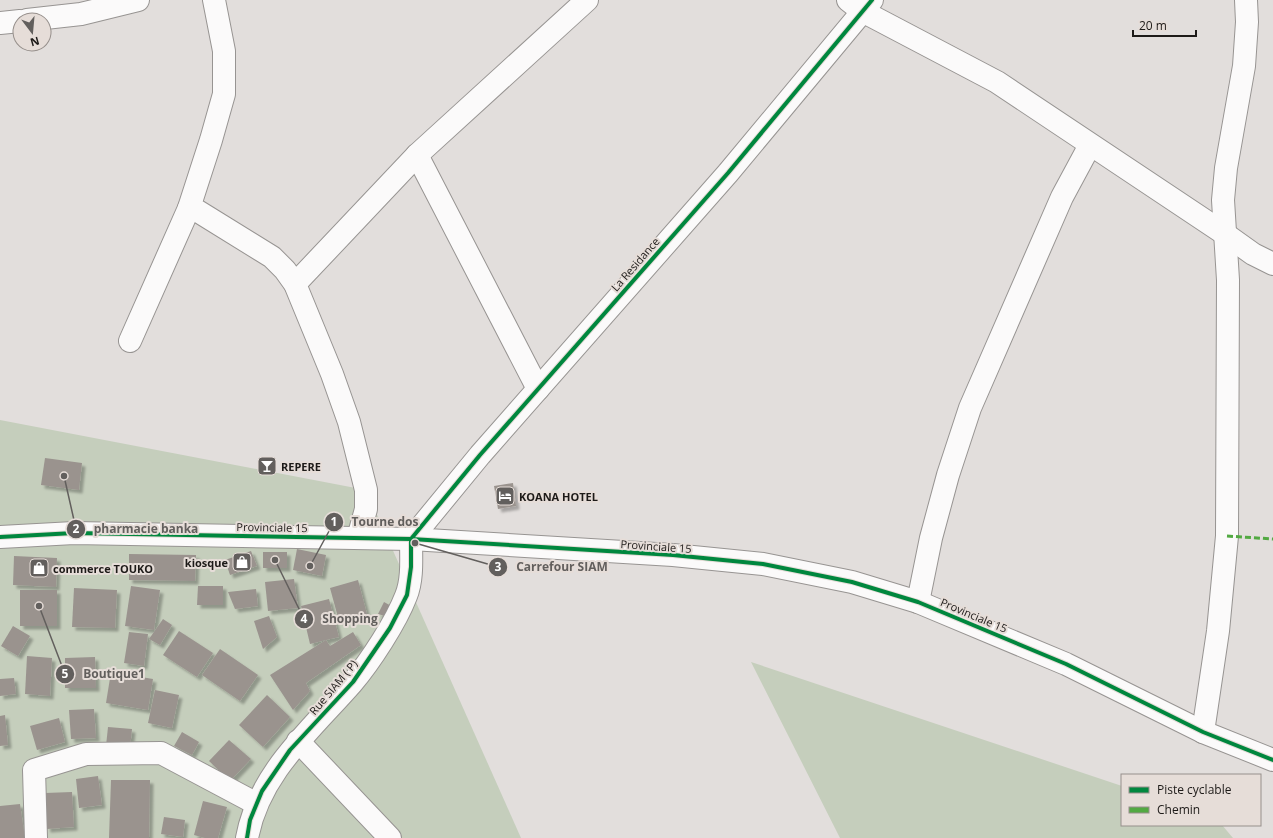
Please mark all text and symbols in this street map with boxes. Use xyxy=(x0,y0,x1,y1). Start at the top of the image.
north arrow xyxy=(12,12,52,52)
scale bar xyxy=(1133,12,1196,38)
text: 20 m xyxy=(1139,17,1167,34)
text: N xyxy=(29,34,41,51)
street label: La Residance xyxy=(607,234,663,294)
bar icon: REPERE xyxy=(256,455,278,477)
place label: REPERE xyxy=(281,459,321,474)
hotel icon: KOANA HOTEL xyxy=(494,485,516,507)
place label: KOANA HOTEL xyxy=(519,489,598,504)
callout: Tourne dos xyxy=(324,510,426,534)
text: 1 xyxy=(331,513,337,530)
text: Tourne dos xyxy=(352,513,418,530)
callout: pharmacie banka xyxy=(66,517,206,541)
street label: Provinciale 15 xyxy=(236,519,308,535)
text: 2 xyxy=(73,520,80,537)
text: pharmacie banka xyxy=(94,520,198,537)
street label: Provinciale 15 xyxy=(620,536,692,556)
shop icon: kiosque xyxy=(231,551,253,573)
place label: kiosque xyxy=(185,555,228,570)
callout: Carrefour SIAM xyxy=(488,555,615,579)
shop icon: commerce TOUKO xyxy=(28,557,50,579)
text: 3 xyxy=(495,558,502,575)
text: Carrefour SIAM xyxy=(516,558,608,575)
place label: commerce TOUKO xyxy=(53,561,153,576)
street label: Provinciale 15 xyxy=(938,594,1010,636)
callout: Shopping xyxy=(294,607,385,631)
text: 4 xyxy=(301,610,308,627)
text: Shopping xyxy=(322,610,378,627)
street label: Rue SIAM ( P) xyxy=(306,656,360,718)
callout: Boutique1 xyxy=(55,662,153,686)
text: 5 xyxy=(62,665,69,682)
text: Boutique1 xyxy=(83,665,145,682)
legend xyxy=(1121,774,1261,826)
text: Piste cyclable xyxy=(1157,781,1232,798)
text: Chemin xyxy=(1157,801,1200,818)

